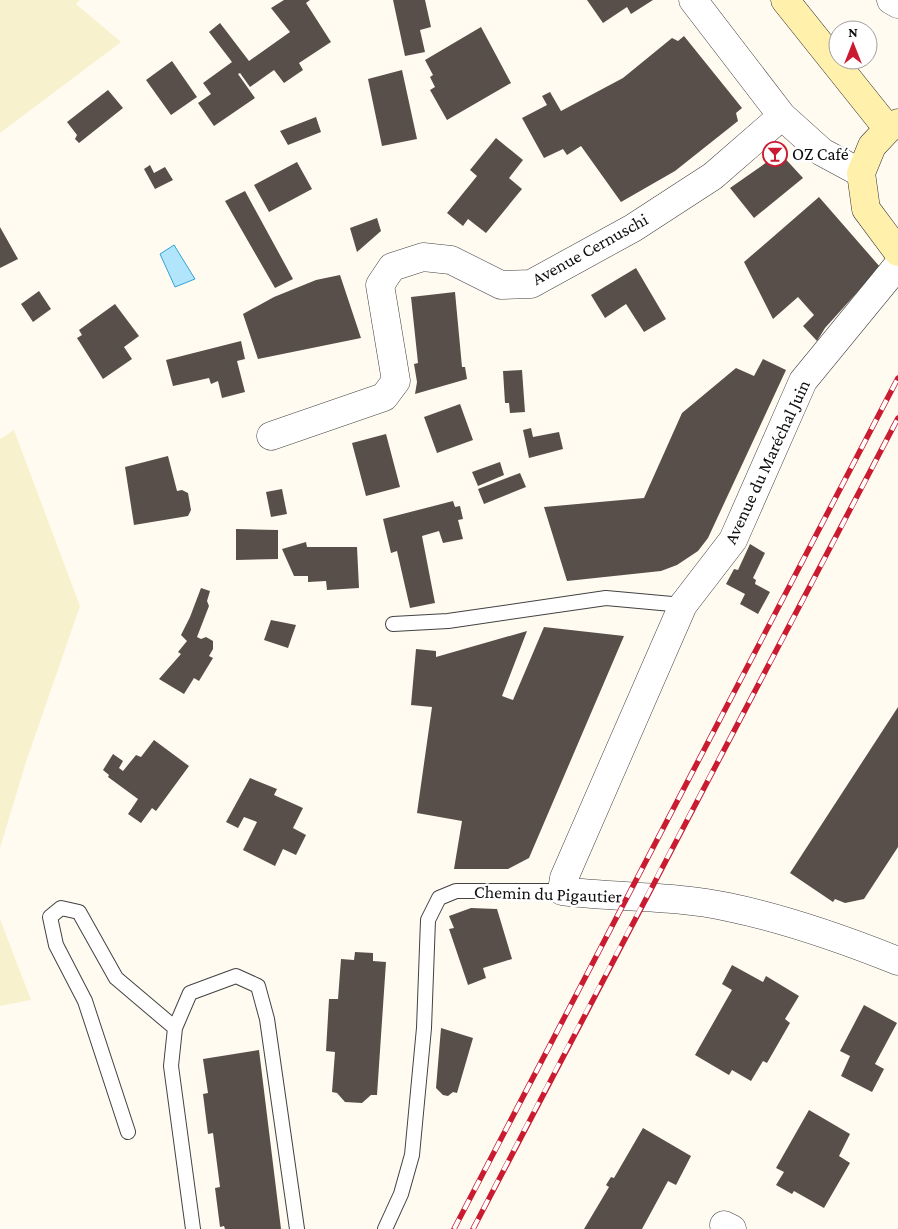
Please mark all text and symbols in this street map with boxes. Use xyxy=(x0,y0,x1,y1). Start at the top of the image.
north arrow xyxy=(828,20,878,70)
text: N xyxy=(848,24,858,40)
bar icon: OZ Café xyxy=(762,141,788,167)
place label: OZ Café xyxy=(792,144,849,164)
street label: Avenue Cernuschi xyxy=(529,209,652,289)
street label: Avenue du Maréchal Juin xyxy=(720,376,814,547)
street label: Chemin du Pigautier xyxy=(474,881,623,907)

